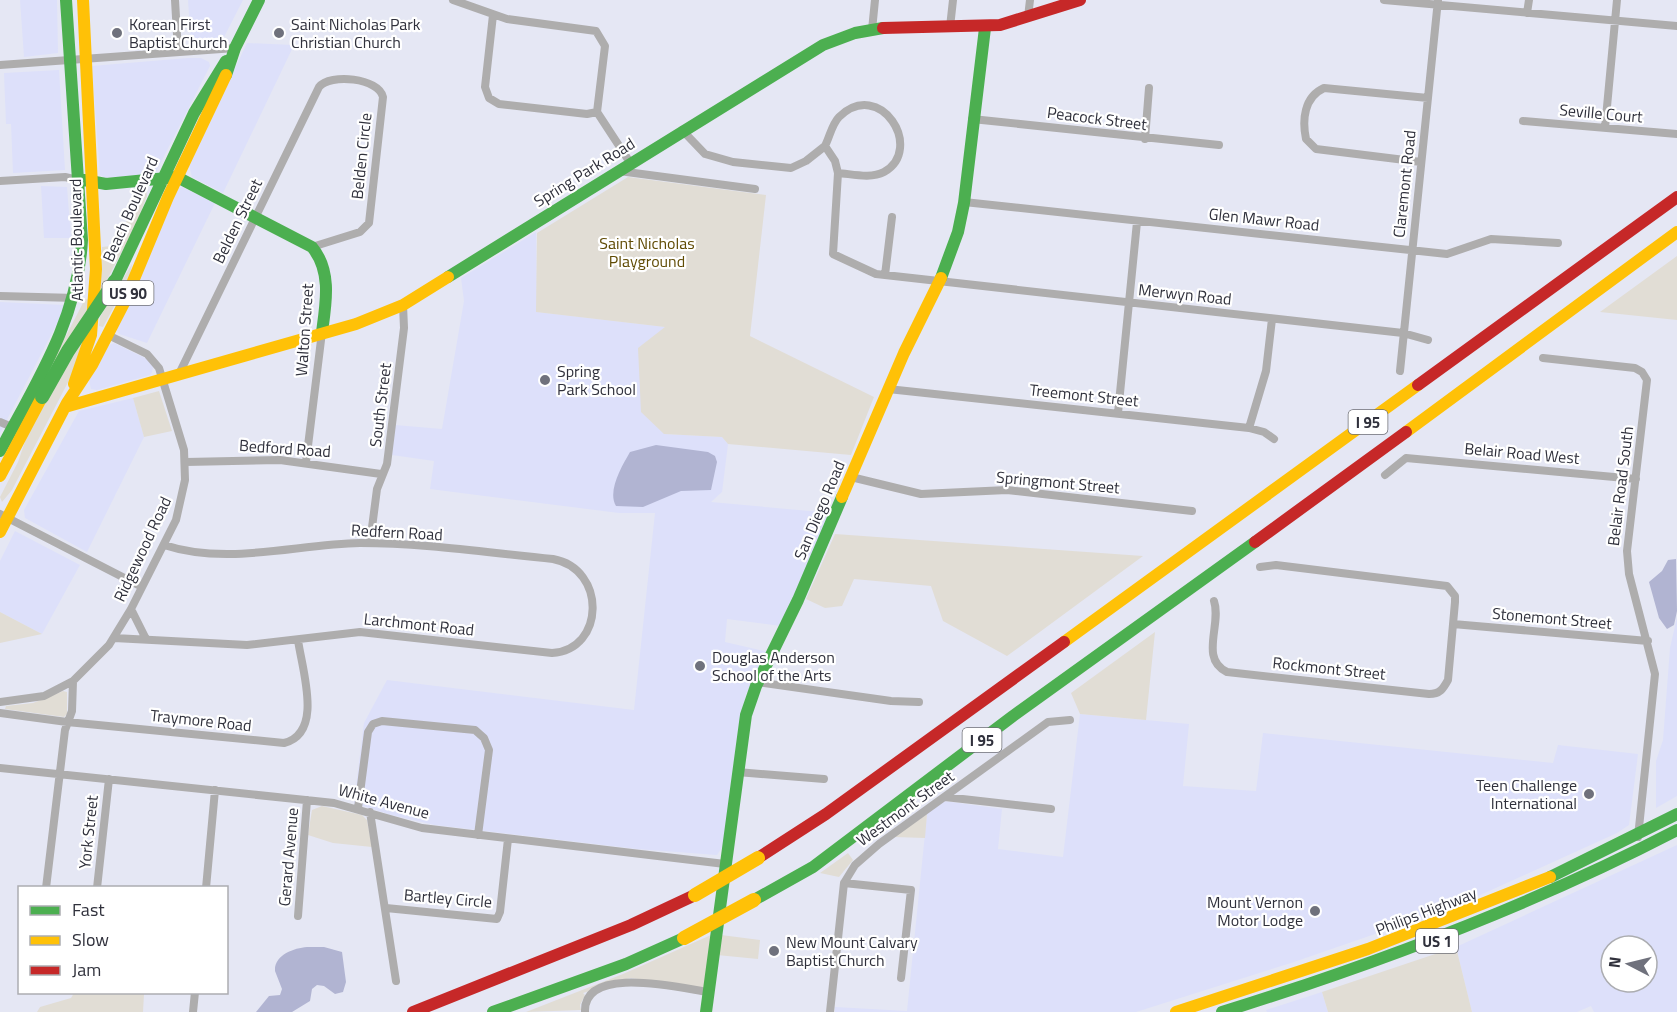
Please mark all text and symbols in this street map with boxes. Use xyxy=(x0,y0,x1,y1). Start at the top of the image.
place label: Korean First Baptist Church xyxy=(129,12,228,54)
place label: Saint Nicholas Park Christian Church xyxy=(291,12,421,54)
marker: Korean First Baptist Church xyxy=(110,26,124,40)
marker: Saint Nicholas Park Christian Church xyxy=(272,26,286,40)
street label: Seville Court xyxy=(1558,97,1644,129)
street label: Peacock Street xyxy=(1046,100,1149,136)
street label: Belden Circle xyxy=(345,112,377,200)
street label: Claremont Road xyxy=(1386,129,1422,239)
street label: Spring Park Road xyxy=(529,131,639,213)
street label: Beach Boulevard xyxy=(96,153,164,265)
street label: Belden Street xyxy=(206,174,268,267)
street label: Atlantic Boulevard xyxy=(63,178,89,302)
street label: Glen Mawr Road xyxy=(1208,201,1320,237)
park label: Saint Nicholas Playground xyxy=(599,231,695,273)
street label: Merwyn Road xyxy=(1137,277,1233,311)
road number: US 90 xyxy=(102,281,154,305)
street label: Walton Street xyxy=(289,282,319,377)
place label: Spring Park School xyxy=(557,359,636,401)
street label: South Street xyxy=(363,361,397,448)
marker: Spring Park School xyxy=(538,373,552,387)
street label: Treemont Street xyxy=(1028,377,1140,413)
road number: I 95 xyxy=(1348,410,1388,434)
street label: Belair Road South xyxy=(1601,425,1639,547)
street label: Bedford Road xyxy=(238,433,332,463)
street label: Belair Road West xyxy=(1463,436,1581,470)
street label: San Diego Road xyxy=(787,457,851,563)
street label: Springmont Street xyxy=(995,465,1121,499)
street label: Ridgewood Road xyxy=(107,492,177,606)
street label: Redfern Road xyxy=(351,518,443,546)
street label: Stonemont Street xyxy=(1491,601,1613,635)
street label: Larchmont Road xyxy=(363,606,475,642)
place label: Douglas Anderson School of the Arts xyxy=(712,645,835,687)
street label: Rockmont Street xyxy=(1271,650,1387,686)
marker: Douglas Anderson School of the Arts xyxy=(693,659,707,673)
street label: Traymore Road xyxy=(149,703,253,737)
road number: I 95 xyxy=(962,728,1002,752)
street label: Westmont Street xyxy=(851,764,959,852)
place label: Teen Challenge International xyxy=(1476,773,1577,815)
street label: White Avenue xyxy=(336,777,432,825)
marker: Teen Challenge International xyxy=(1582,787,1596,801)
street label: York Street xyxy=(72,794,104,870)
street label: Gerard Avenue xyxy=(272,807,304,907)
street label: Philips Highway xyxy=(1372,881,1480,941)
street label: Bartley Circle xyxy=(403,882,493,914)
legend xyxy=(18,886,228,994)
place label: Mount Vernon Motor Lodge xyxy=(1207,890,1303,932)
text: Fast xyxy=(72,896,105,923)
marker: Mount Vernon Motor Lodge xyxy=(1308,904,1322,918)
text: Slow xyxy=(72,926,109,953)
road number: US 1 xyxy=(1416,929,1458,953)
place label: New Mount Calvary Baptist Church xyxy=(786,930,918,972)
north arrow xyxy=(1599,934,1659,994)
marker: New Mount Calvary Baptist Church xyxy=(767,944,781,958)
text: N xyxy=(1602,955,1627,969)
text: Jam xyxy=(72,956,101,983)

